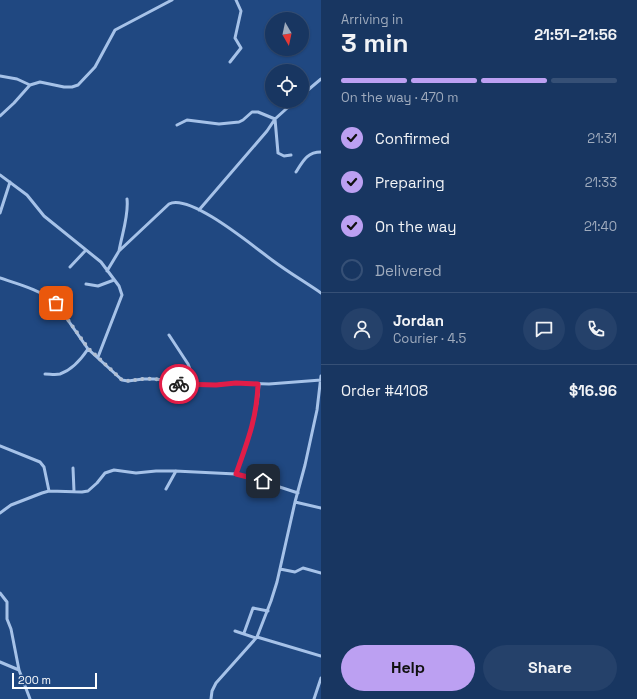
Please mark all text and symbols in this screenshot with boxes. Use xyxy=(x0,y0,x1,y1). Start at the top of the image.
text: Arriving in xyxy=(341,11,403,28)
north arrow xyxy=(265,12,309,56)
map controls xyxy=(265,12,309,108)
text: 21:51–21:56 xyxy=(534,25,617,44)
text: 3 min xyxy=(341,26,409,60)
button: locate xyxy=(265,64,309,108)
text: On the way · 470 m xyxy=(341,89,458,106)
icon: check xyxy=(341,127,363,149)
text: Confirmed xyxy=(375,129,450,148)
text: 21:31 xyxy=(587,130,617,147)
icon: check xyxy=(341,171,363,193)
text: Preparing xyxy=(375,173,445,192)
text: 21:33 xyxy=(585,174,617,191)
icon: check xyxy=(341,215,363,237)
text: On the way xyxy=(375,217,456,236)
text: 21:40 xyxy=(584,218,617,235)
text: Delivered xyxy=(375,261,442,280)
pin xyxy=(39,286,73,320)
icon: bag xyxy=(45,292,67,314)
button: person xyxy=(341,308,383,350)
button: chat xyxy=(523,308,565,350)
button: phone xyxy=(575,308,617,350)
text: Jordan xyxy=(393,311,444,330)
text: Courier · 4.5 xyxy=(393,330,466,347)
courier xyxy=(159,364,199,404)
icon: bike xyxy=(168,373,190,395)
text: Order #4108 xyxy=(341,381,428,400)
text: $16.96 xyxy=(569,381,617,400)
pin xyxy=(246,464,280,498)
icon: home xyxy=(252,470,274,492)
button: Help xyxy=(341,645,475,691)
button: Share xyxy=(483,645,617,691)
scale bar xyxy=(12,671,97,690)
text: 200 m xyxy=(18,673,51,687)

